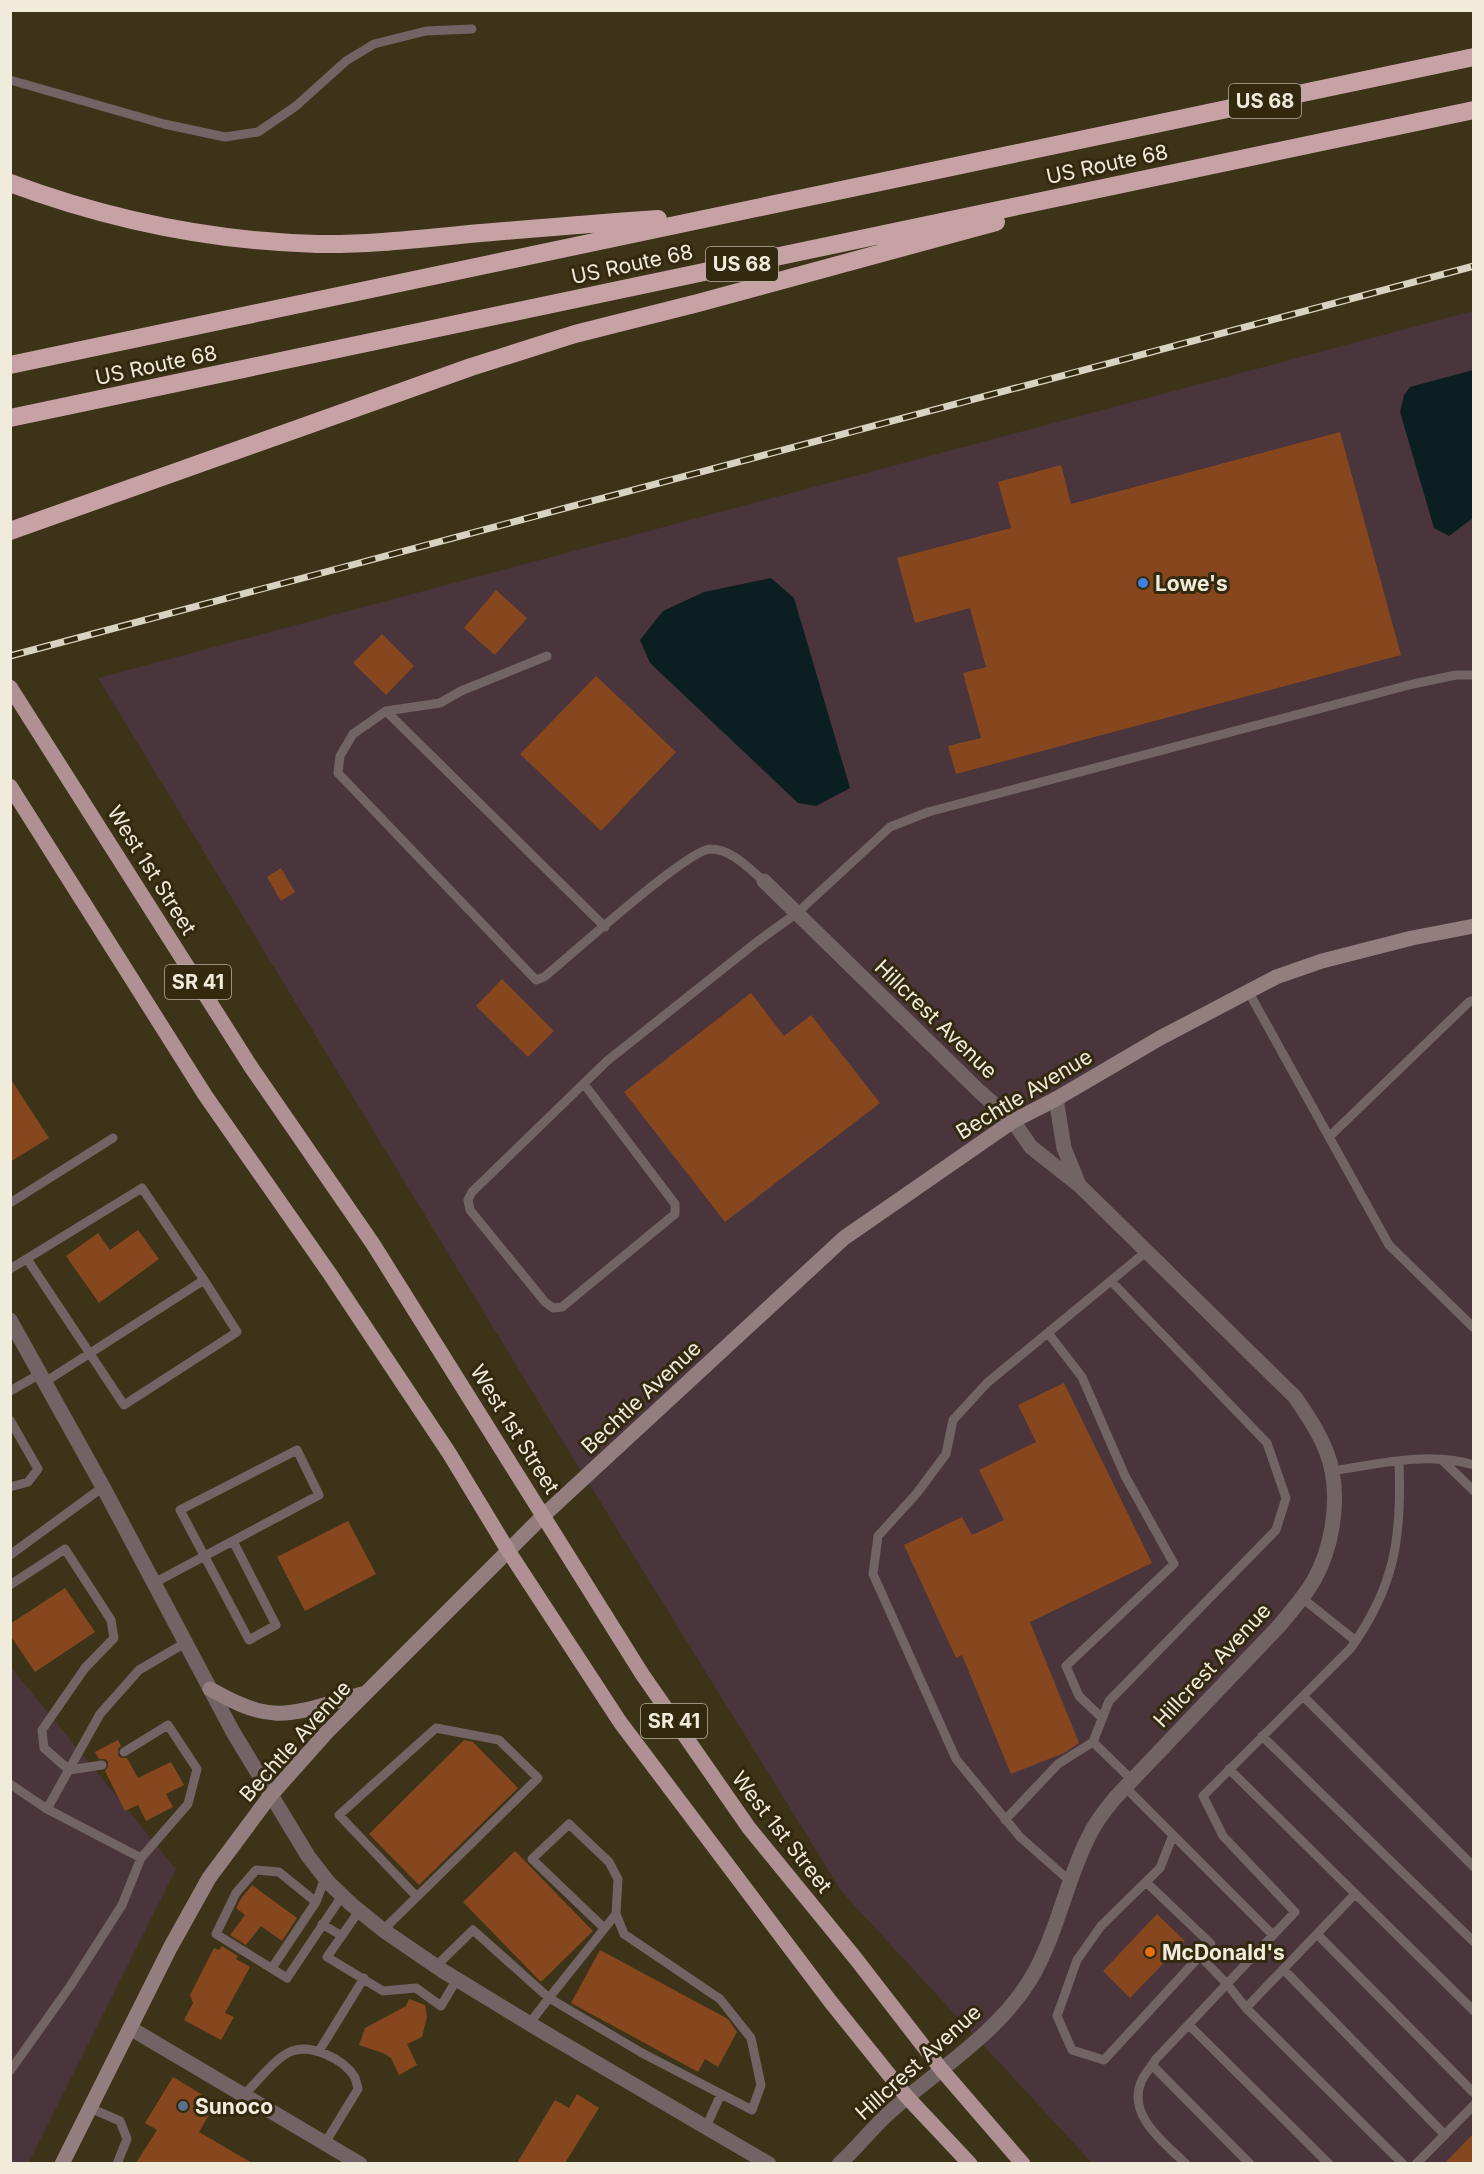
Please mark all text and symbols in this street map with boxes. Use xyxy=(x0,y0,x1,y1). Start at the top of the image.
road number: US 68 xyxy=(1229,84,1301,118)
street label: US Route 68 xyxy=(1044,139,1170,189)
street label: US Route 68 xyxy=(569,239,695,289)
road number: US 68 xyxy=(706,247,778,281)
street label: US Route 68 xyxy=(93,340,219,390)
place label: Lowe's xyxy=(1155,571,1228,596)
marker: Lowe's xyxy=(1136,576,1150,590)
street label: West 1st Street xyxy=(102,801,202,939)
street label: Hillcrest Avenue xyxy=(870,954,1002,1084)
road number: SR 41 xyxy=(165,965,231,999)
street label: Bechtle Avenue xyxy=(951,1044,1097,1144)
street label: Bechtle Avenue xyxy=(576,1335,706,1459)
street label: West 1st Street xyxy=(465,1360,565,1498)
street label: Hillcrest Avenue xyxy=(1148,1598,1276,1732)
street label: Bechtle Avenue xyxy=(234,1675,356,1807)
road number: SR 41 xyxy=(641,1704,707,1738)
street label: West 1st Street xyxy=(727,1766,837,1898)
place label: McDonald's xyxy=(1162,1940,1285,1965)
marker: McDonald's xyxy=(1143,1945,1157,1959)
street label: Hillcrest Avenue xyxy=(850,1999,986,2125)
place label: Sunoco xyxy=(195,2094,273,2119)
marker: Sunoco xyxy=(176,2099,190,2113)

